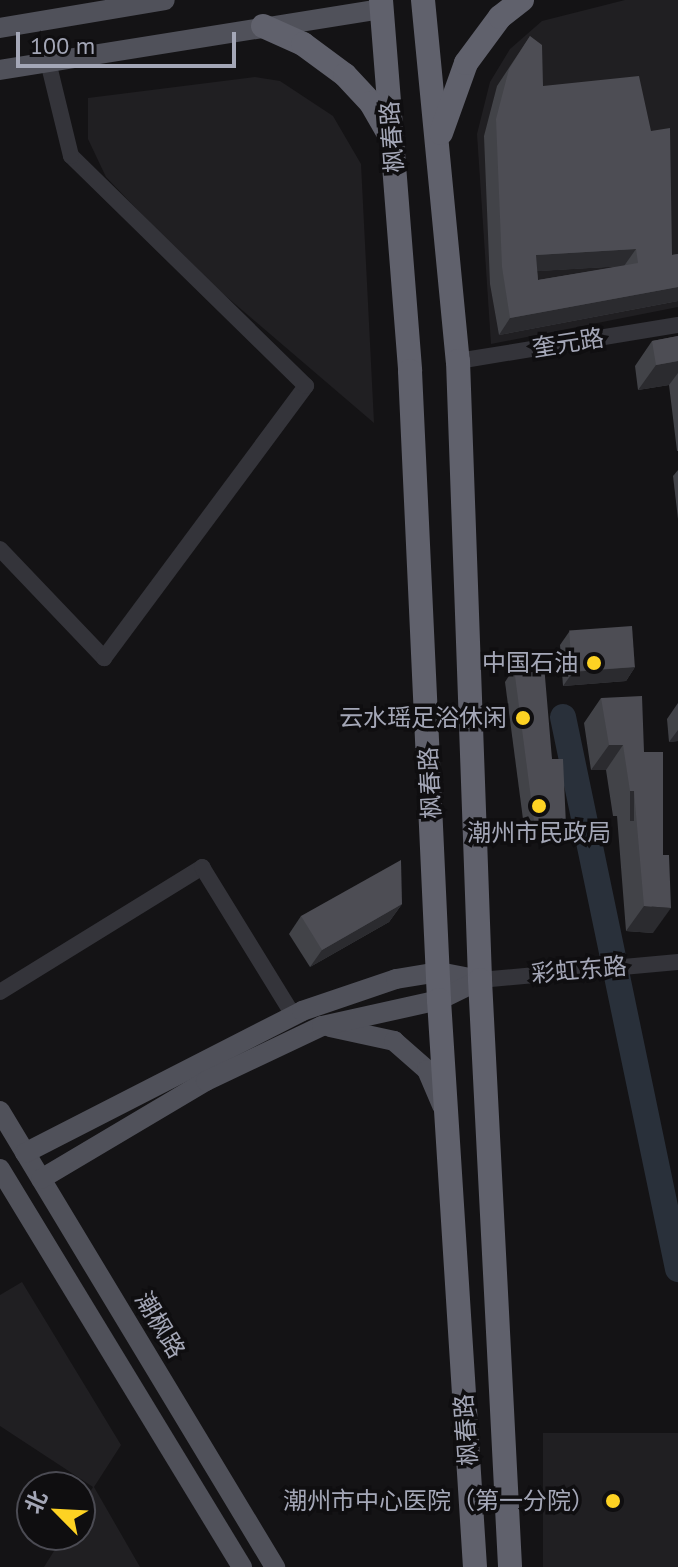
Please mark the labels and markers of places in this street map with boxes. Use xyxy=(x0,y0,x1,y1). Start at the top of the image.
place label: 中国石油 xyxy=(482,649,578,677)
marker: 中国石油 xyxy=(585,654,603,672)
place label: 云水瑶足浴休闲 xyxy=(339,704,507,732)
marker: 云水瑶足浴休闲 xyxy=(514,709,532,727)
marker: 潮州市民政局 xyxy=(530,797,548,815)
place label: 潮州市民政局 xyxy=(467,819,611,847)
place label: 潮州市中心医院（第一分院） xyxy=(283,1487,595,1515)
marker: 潮州市中心医院（第一分院） xyxy=(602,1490,624,1512)

